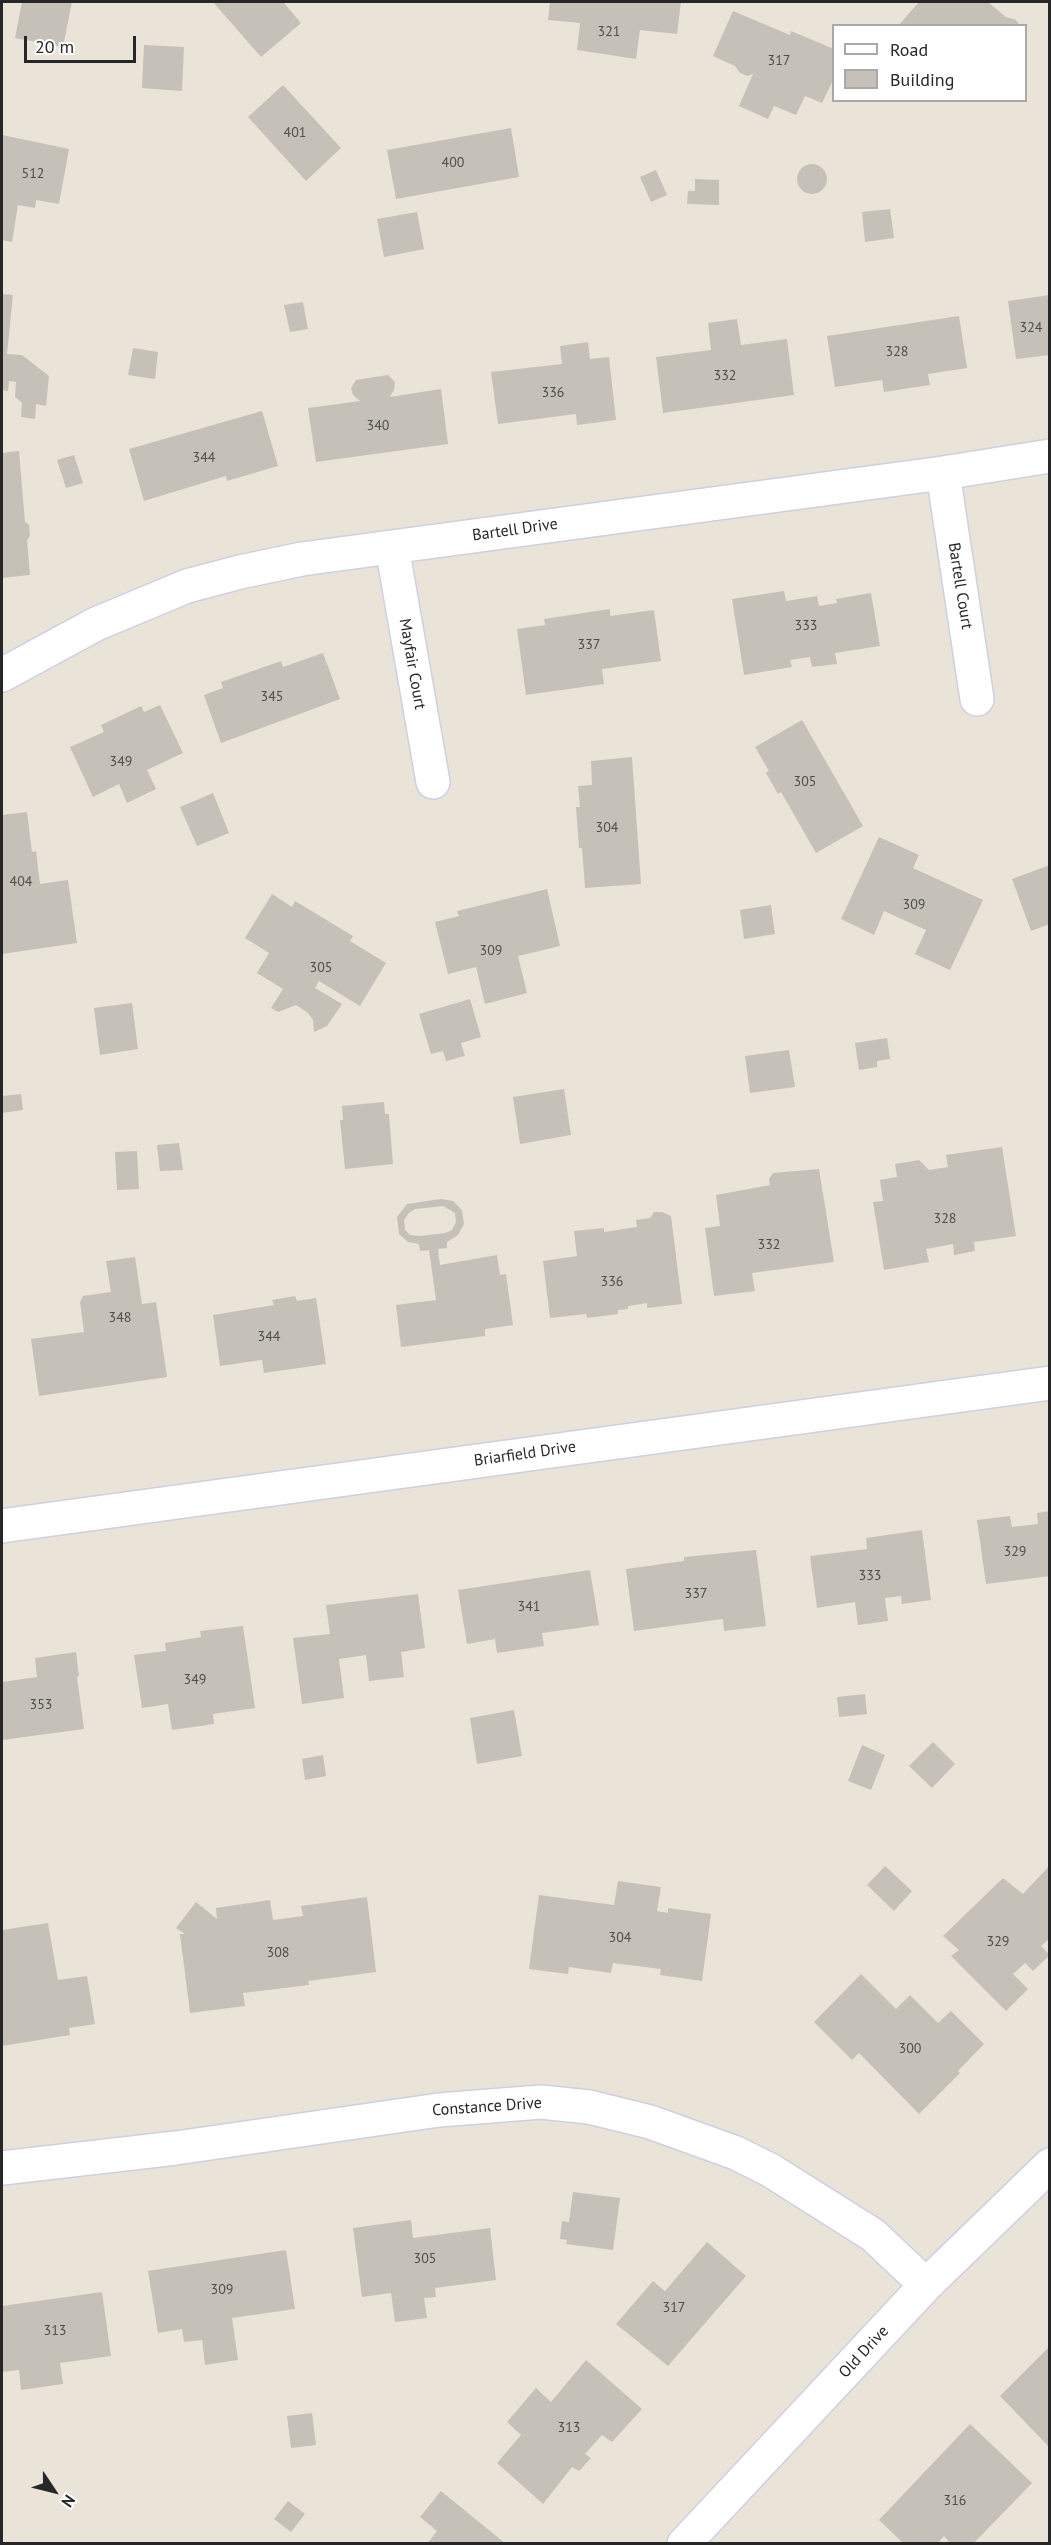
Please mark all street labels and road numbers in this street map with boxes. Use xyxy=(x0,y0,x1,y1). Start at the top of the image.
street label: Bartell Drive xyxy=(471,515,559,545)
street label: Bartell Court xyxy=(944,541,976,631)
street label: Mayfair Court xyxy=(395,617,429,711)
street label: Briarfield Drive xyxy=(473,1437,577,1471)
street label: Constance Drive xyxy=(432,2094,542,2120)
street label: Old Drive xyxy=(835,2322,893,2382)

